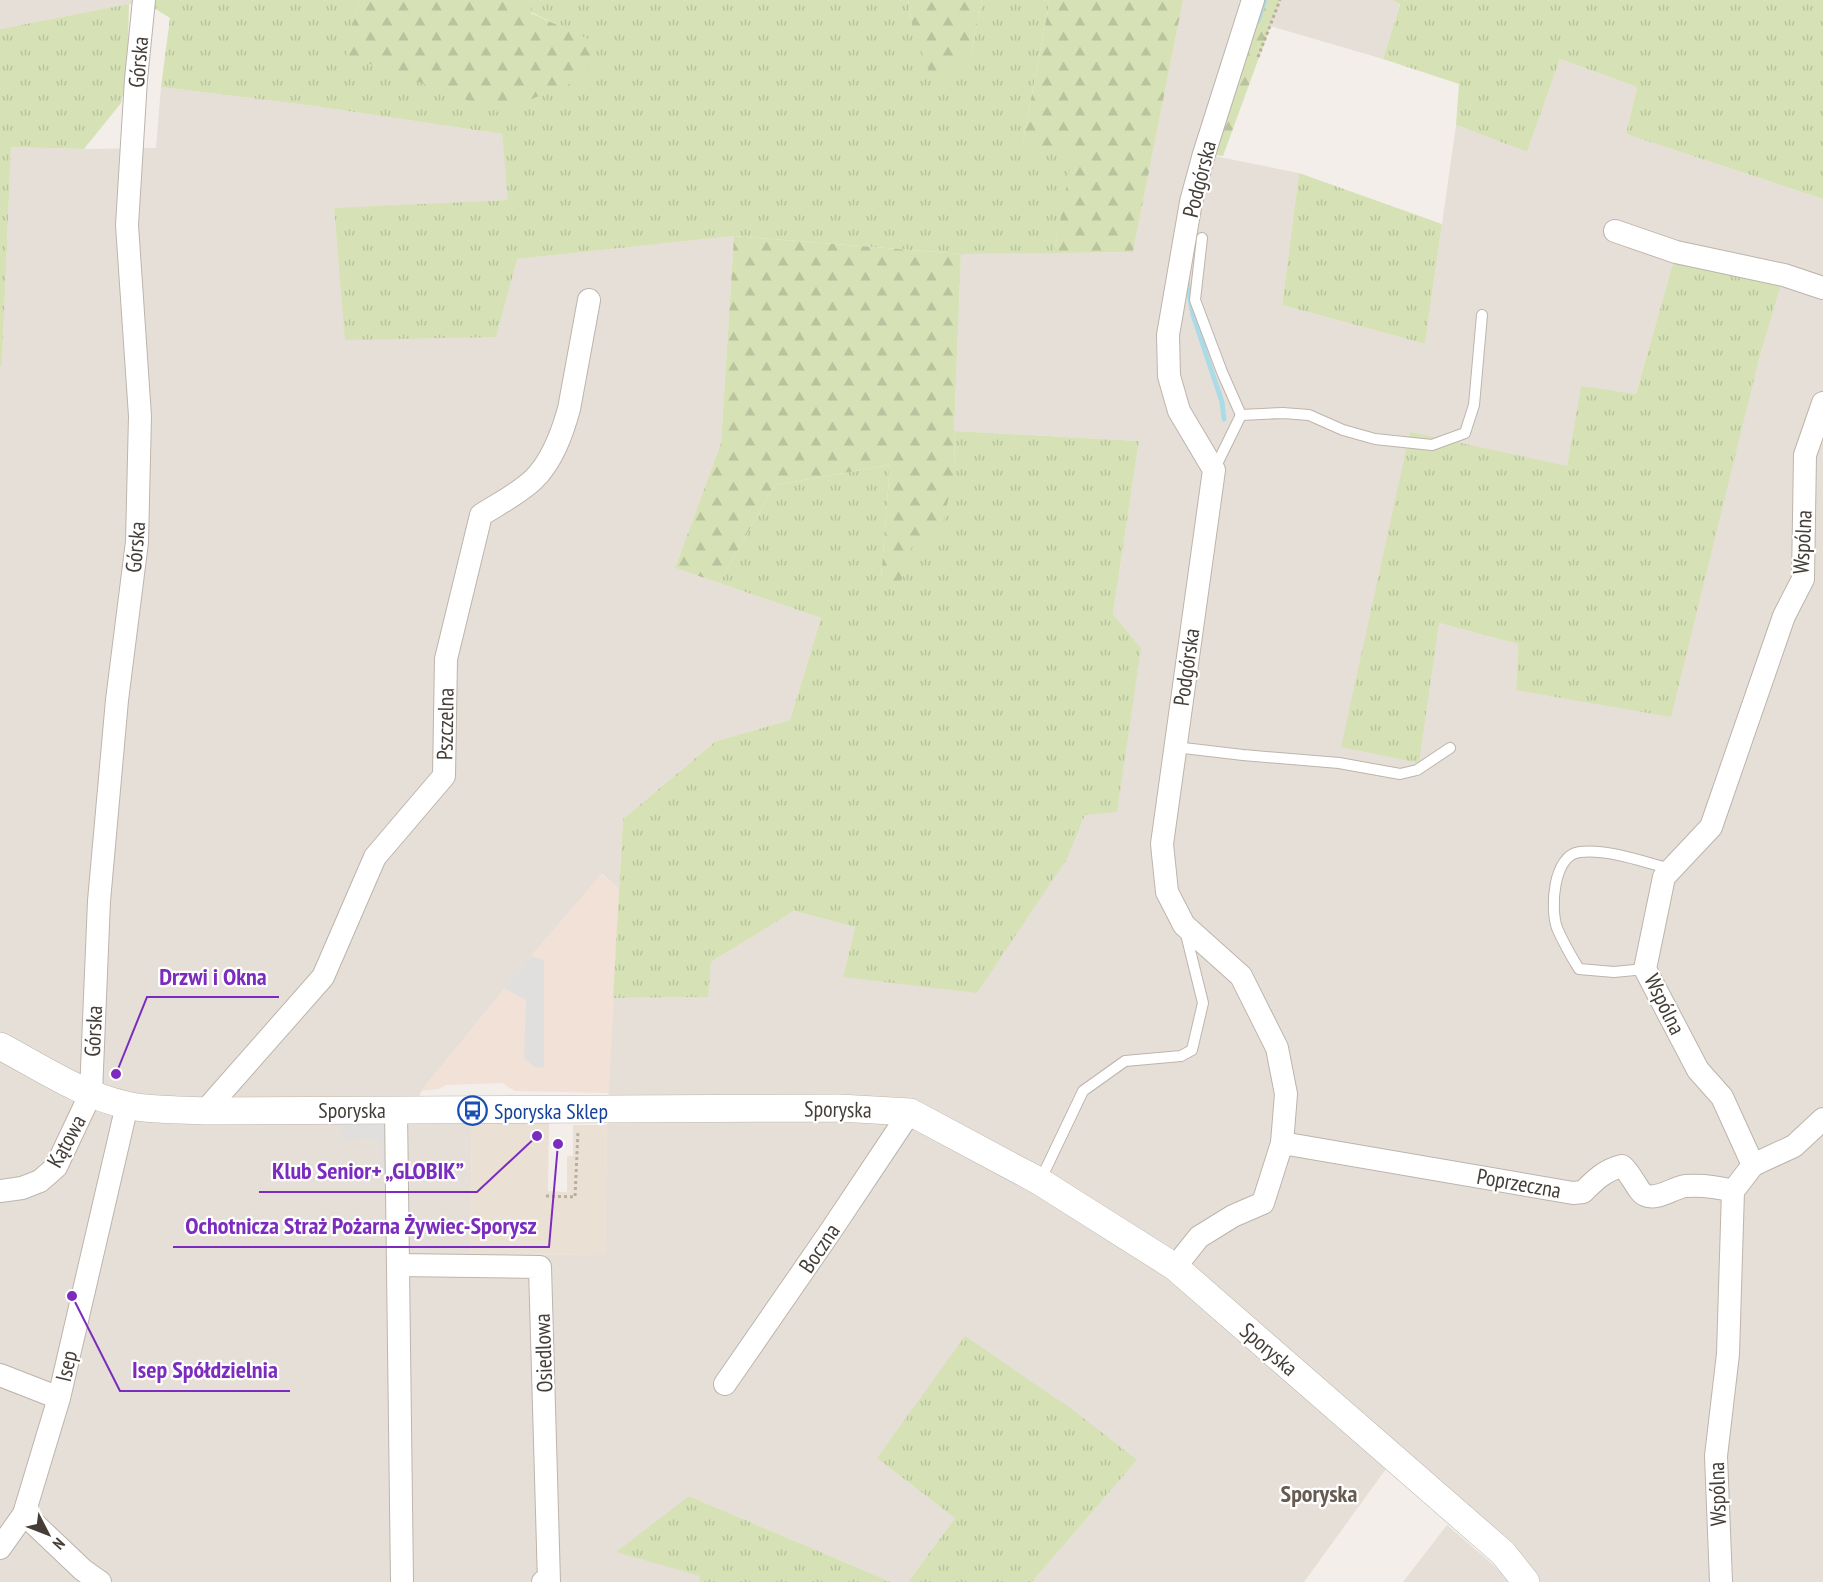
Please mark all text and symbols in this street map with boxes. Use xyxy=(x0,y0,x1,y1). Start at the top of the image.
street label: Górska xyxy=(122,35,154,89)
street label: Podgórska xyxy=(1176,138,1222,220)
street label: Wspólna xyxy=(1786,509,1818,575)
street label: Górska xyxy=(119,520,151,574)
street label: Podgórska xyxy=(1167,626,1205,708)
street label: Pszczelna xyxy=(430,688,460,760)
callout: Drzwi i Okna xyxy=(147,955,279,997)
text: Drzwi i Okna xyxy=(159,961,267,992)
street label: Wspólna xyxy=(1638,969,1692,1039)
street label: Górska xyxy=(78,1005,108,1057)
street label: Sporyska xyxy=(804,1094,872,1124)
bus stop icon: Sporyska Sklep xyxy=(457,1095,489,1127)
street label: Sporyska xyxy=(318,1096,386,1124)
place label: Sporyska Sklep xyxy=(494,1097,608,1125)
street label: Kątowa xyxy=(40,1110,92,1172)
callout: Klub Senior+ „GLOBIK” xyxy=(259,1150,477,1192)
text: Klub Senior+ „GLOBIK” xyxy=(272,1155,464,1186)
street label: Poprzeczna xyxy=(1475,1162,1563,1204)
callout: Ochotnicza Straż Pożarna Żywiec-Sporysz xyxy=(173,1205,549,1247)
text: Ochotnicza Straż Pożarna Żywiec-Sporysz xyxy=(185,1210,537,1241)
street label: Boczna xyxy=(792,1218,846,1278)
street label: Osiedlowa xyxy=(528,1313,558,1393)
street label: Sporyska xyxy=(1234,1316,1304,1382)
street label: Isep xyxy=(49,1348,83,1384)
callout: Isep Spółdzielnia xyxy=(120,1349,290,1391)
text: Isep Spółdzielnia xyxy=(132,1354,278,1385)
street label: Wspólna xyxy=(1702,1461,1732,1527)
district label: Sporyska xyxy=(1281,1478,1357,1509)
north arrow xyxy=(18,1504,78,1564)
text: N xyxy=(49,1534,69,1554)

